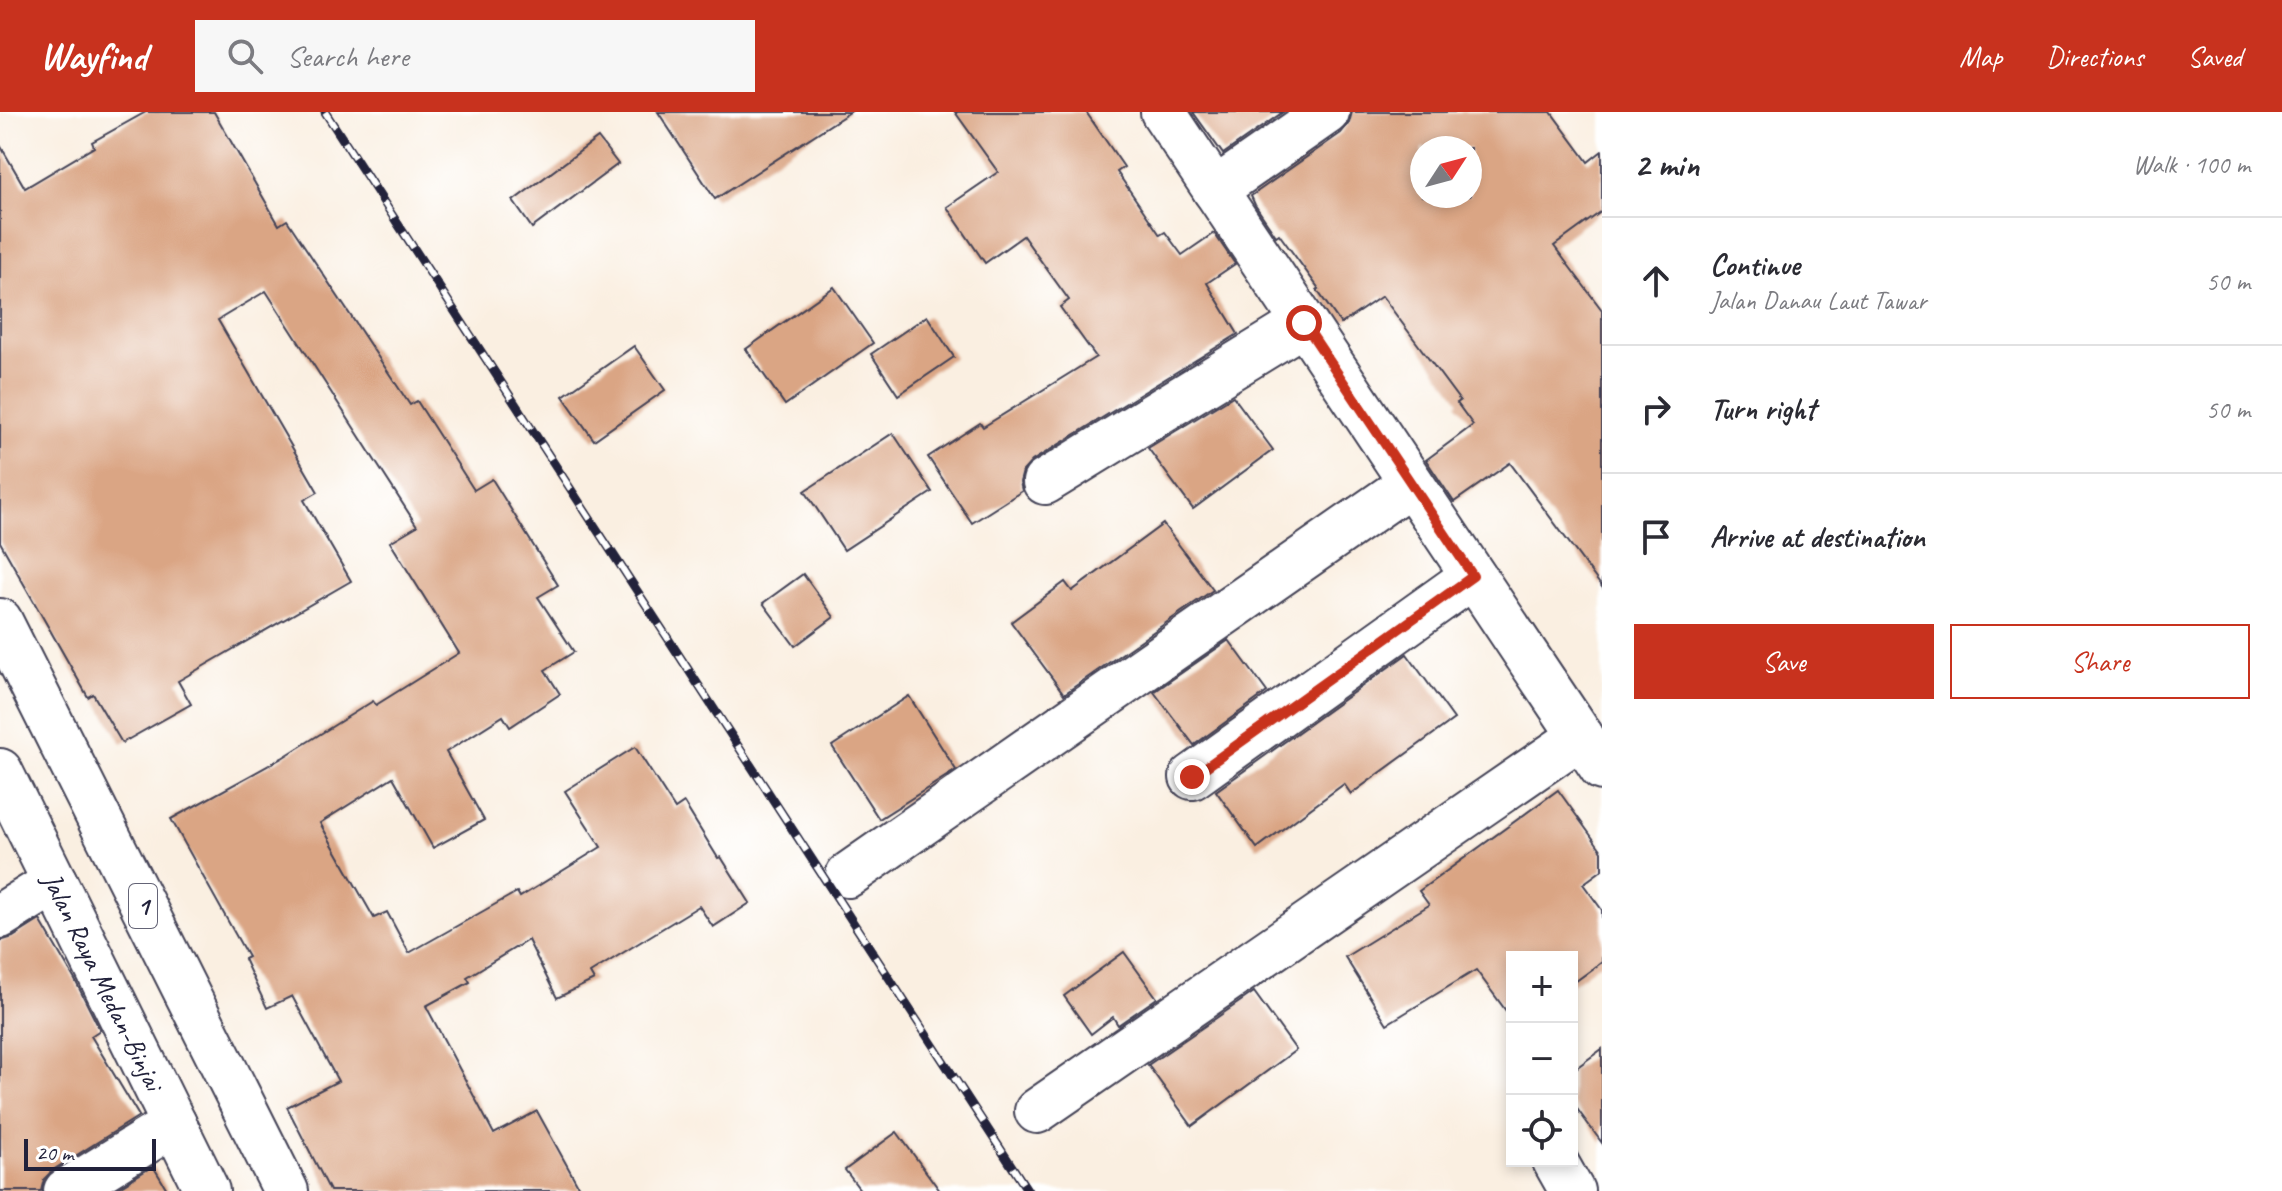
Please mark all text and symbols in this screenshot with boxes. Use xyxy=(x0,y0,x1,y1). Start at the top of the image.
search box xyxy=(195,20,755,92)
text: Wayfind xyxy=(40,33,147,80)
icon: search xyxy=(223,34,267,78)
text: Search here xyxy=(287,37,409,75)
text: Map xyxy=(1959,39,2002,74)
text: Directions xyxy=(2046,39,2144,74)
text: Saved xyxy=(2188,39,2242,74)
north arrow xyxy=(1410,136,1482,208)
text: 2 min xyxy=(1634,143,1699,186)
text: Walk · 100 m xyxy=(2133,148,2250,181)
text: Continue xyxy=(1710,246,1800,284)
icon: ahead xyxy=(1634,259,1678,303)
text: 50 m xyxy=(2206,265,2250,298)
text: Jalan Danau Laut Tawar xyxy=(1710,284,1927,317)
route start xyxy=(1286,305,1322,341)
icon: right xyxy=(1634,387,1678,431)
text: Turn right xyxy=(1710,390,1815,428)
text: 50 m xyxy=(2206,393,2250,426)
icon: arrive xyxy=(1634,515,1678,559)
text: Arrive at destination xyxy=(1710,518,1925,556)
button: Save xyxy=(1634,624,1934,699)
button: Share xyxy=(1950,624,2250,699)
route end xyxy=(1174,759,1210,795)
street label: Jalan Raya Medan-Binjai xyxy=(34,864,173,1099)
road number: 1 xyxy=(129,884,157,928)
map controls xyxy=(1506,951,1578,1167)
button: + xyxy=(1506,951,1578,1023)
button: − xyxy=(1506,1023,1578,1095)
button: locate xyxy=(1506,1095,1578,1167)
scale bar xyxy=(24,1135,156,1171)
text: 20 m xyxy=(36,1139,73,1167)

